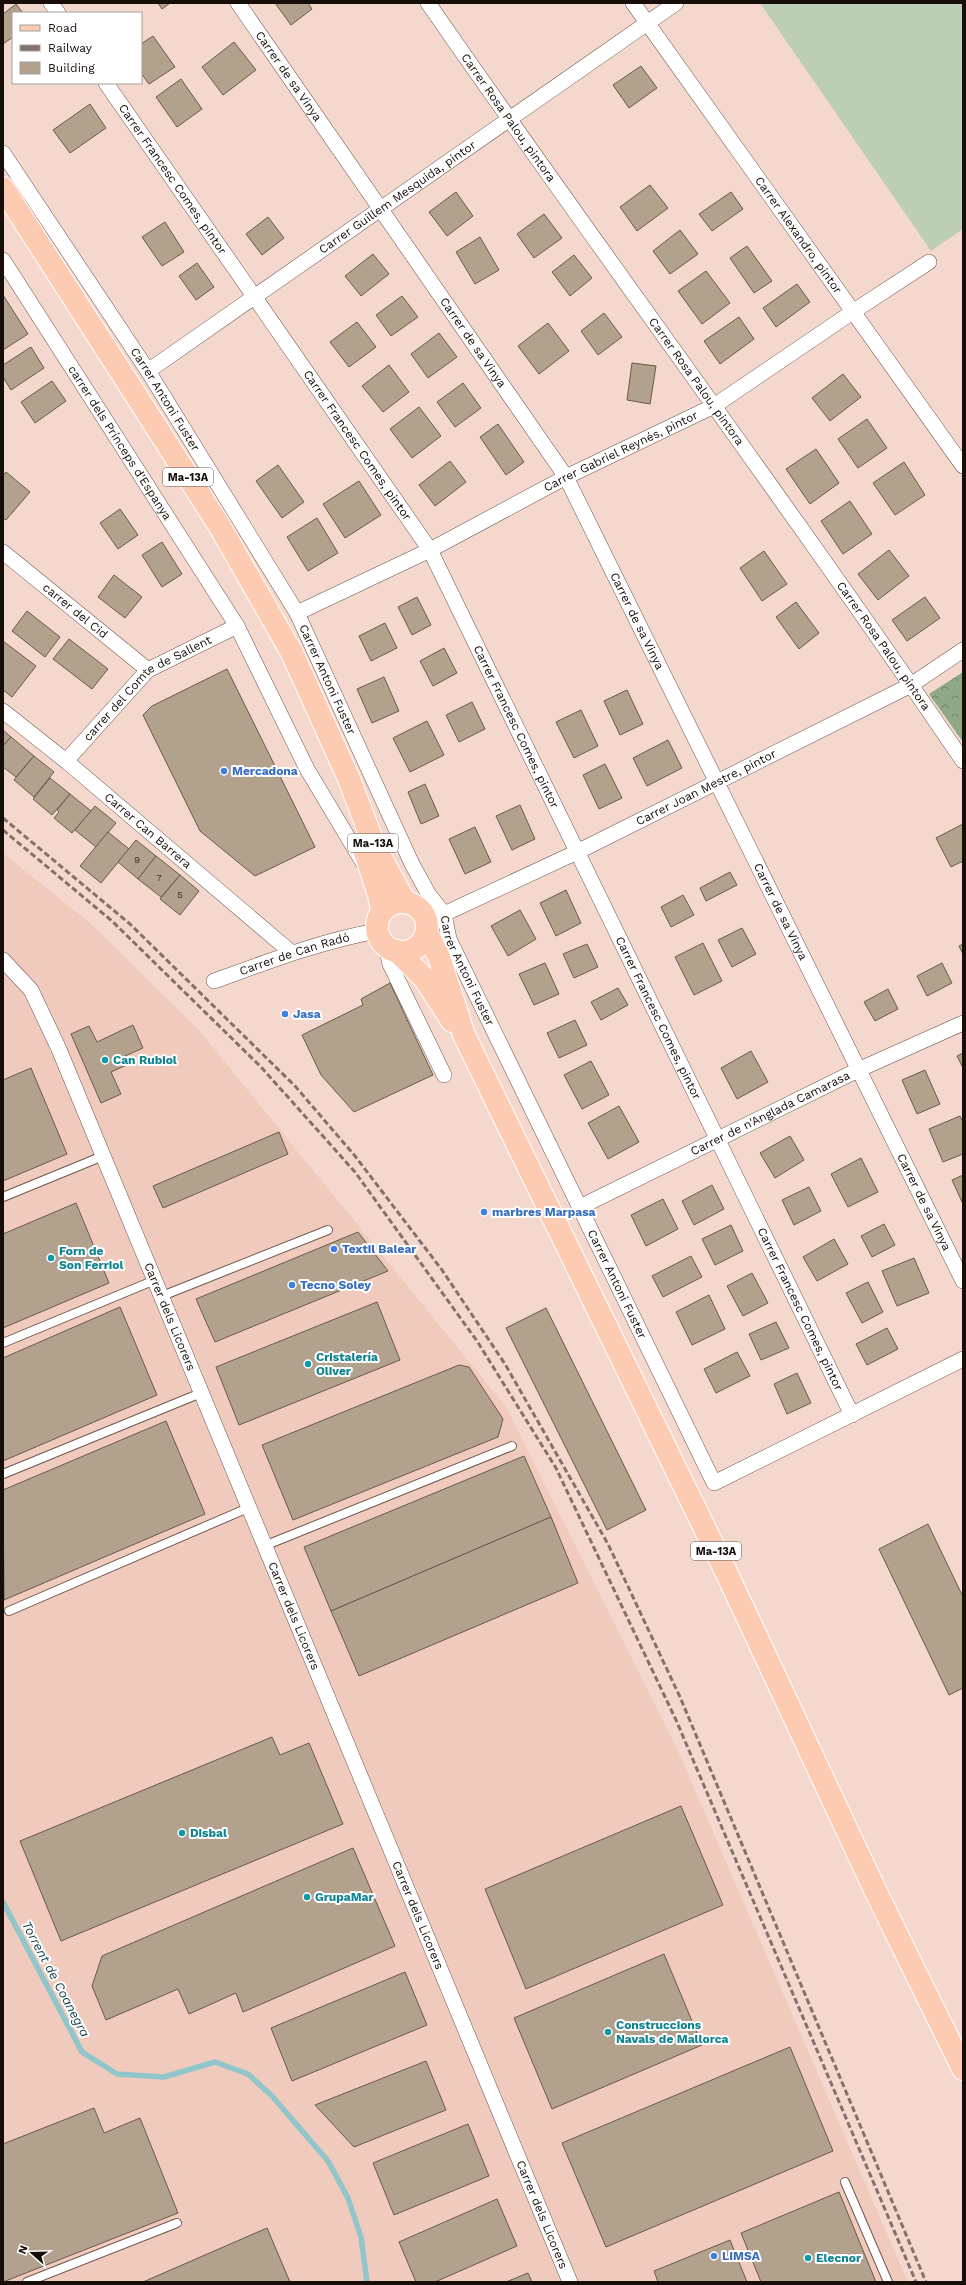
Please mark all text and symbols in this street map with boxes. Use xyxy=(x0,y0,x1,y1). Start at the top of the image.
legend xyxy=(12,12,142,84)
text: Road xyxy=(48,21,77,35)
street label: Carrer de sa Vinya xyxy=(253,28,325,124)
text: Railway xyxy=(48,41,93,55)
street label: Carrer Rosa Palou, pintora xyxy=(458,51,559,185)
text: Building xyxy=(48,61,95,75)
street label: Carrer Francesc Comes, pintor xyxy=(116,101,230,257)
street label: Carrer Guillem Mesquida, pintor xyxy=(316,138,479,257)
street label: Carrer Alexandro, pintor xyxy=(752,174,845,296)
street label: Carrer de sa Vinya xyxy=(437,295,509,391)
street label: Carrer Rosa Palou, pintora xyxy=(646,315,747,448)
street label: Carrer Antoni Fuster xyxy=(127,345,203,454)
street label: carrer dels Prínceps d'Espanya xyxy=(65,363,175,523)
street label: Carrer Francesc Comes, pintor xyxy=(300,368,414,523)
street label: Carrer Gabriel Reynés, pintor xyxy=(541,408,700,495)
road number: Ma-13A xyxy=(163,468,213,486)
street label: Carrer de sa Vinya xyxy=(607,570,667,672)
street label: Carrer Rosa Palou, pintora xyxy=(834,579,933,713)
street label: carrer del Cid xyxy=(40,580,110,641)
street label: Carrer Antoni Fuster xyxy=(296,622,359,737)
street label: carrer del Comte de Sallent xyxy=(81,633,214,744)
street label: Carrer Francesc Comes, pintor xyxy=(471,643,562,811)
street label: Carrer Joan Mestre, pintor xyxy=(634,747,779,828)
place label: Mercadona xyxy=(232,764,298,778)
marker: Mercadona xyxy=(219,766,229,776)
street label: Carrer Can Barrera xyxy=(102,790,194,872)
road number: Ma-13A xyxy=(348,834,398,852)
house number: 9 xyxy=(134,854,140,865)
street label: Carrer de sa Vinya xyxy=(751,861,810,963)
house number: 7 xyxy=(156,872,162,883)
house number: 5 xyxy=(177,889,183,900)
street label: Carrer Antoni Fuster xyxy=(437,914,497,1028)
street label: Carrer de Can Radó xyxy=(237,930,351,978)
street label: Carrer Francesc Comes, pintor xyxy=(613,934,704,1102)
place label: Jasa xyxy=(293,1007,321,1021)
marker: Jasa xyxy=(280,1009,290,1019)
place label: Can Rubiol xyxy=(113,1053,177,1067)
marker: Can Rubiol xyxy=(100,1055,110,1065)
street label: Carrer de n'Anglada Camarasa xyxy=(688,1068,852,1158)
street label: Carrer de sa Vinya xyxy=(894,1151,954,1253)
place label: marbres Marpasa xyxy=(492,1205,596,1219)
marker: marbres Marpasa xyxy=(479,1207,489,1217)
street label: Carrer Francesc Comes, pintor xyxy=(755,1225,846,1393)
street label: Carrer Antoni Fuster xyxy=(585,1227,650,1341)
place label: Textil Balear xyxy=(342,1242,417,1256)
place label: Forn de Son Ferriol xyxy=(59,1244,123,1272)
marker: Textil Balear xyxy=(329,1244,339,1254)
marker: Forn de Son Ferriol xyxy=(46,1253,56,1263)
street label: Carrer dels Licorers xyxy=(141,1260,198,1373)
place label: Tecno Soley xyxy=(300,1278,371,1292)
marker: Tecno Soley xyxy=(287,1280,297,1290)
place label: Cristalería Oliver xyxy=(316,1350,378,1378)
marker: Cristalería Oliver xyxy=(303,1359,313,1369)
road number: Ma-13A xyxy=(691,1542,741,1560)
street label: Carrer dels Licorers xyxy=(265,1560,323,1672)
place label: Disbal xyxy=(190,1826,227,1840)
marker: Disbal xyxy=(177,1828,187,1838)
street label: Carrer dels Licorers xyxy=(389,1859,447,1971)
place label: GrupaMar xyxy=(315,1890,375,1904)
marker: GrupaMar xyxy=(302,1892,312,1902)
water label: Torrent de Coanegra xyxy=(19,1918,93,2040)
place label: Construccions Navals de Mallorca xyxy=(616,2018,729,2046)
marker: Construccions Navals de Mallorca xyxy=(603,2027,613,2037)
street label: Carrer dels Licorers xyxy=(513,2158,571,2271)
north arrow xyxy=(12,2233,52,2273)
text: N xyxy=(16,2244,31,2256)
place label: LIMSA xyxy=(722,2249,761,2263)
marker: LIMSA xyxy=(709,2251,719,2261)
place label: Elecnor xyxy=(816,2251,862,2265)
marker: Elecnor xyxy=(803,2253,813,2263)

